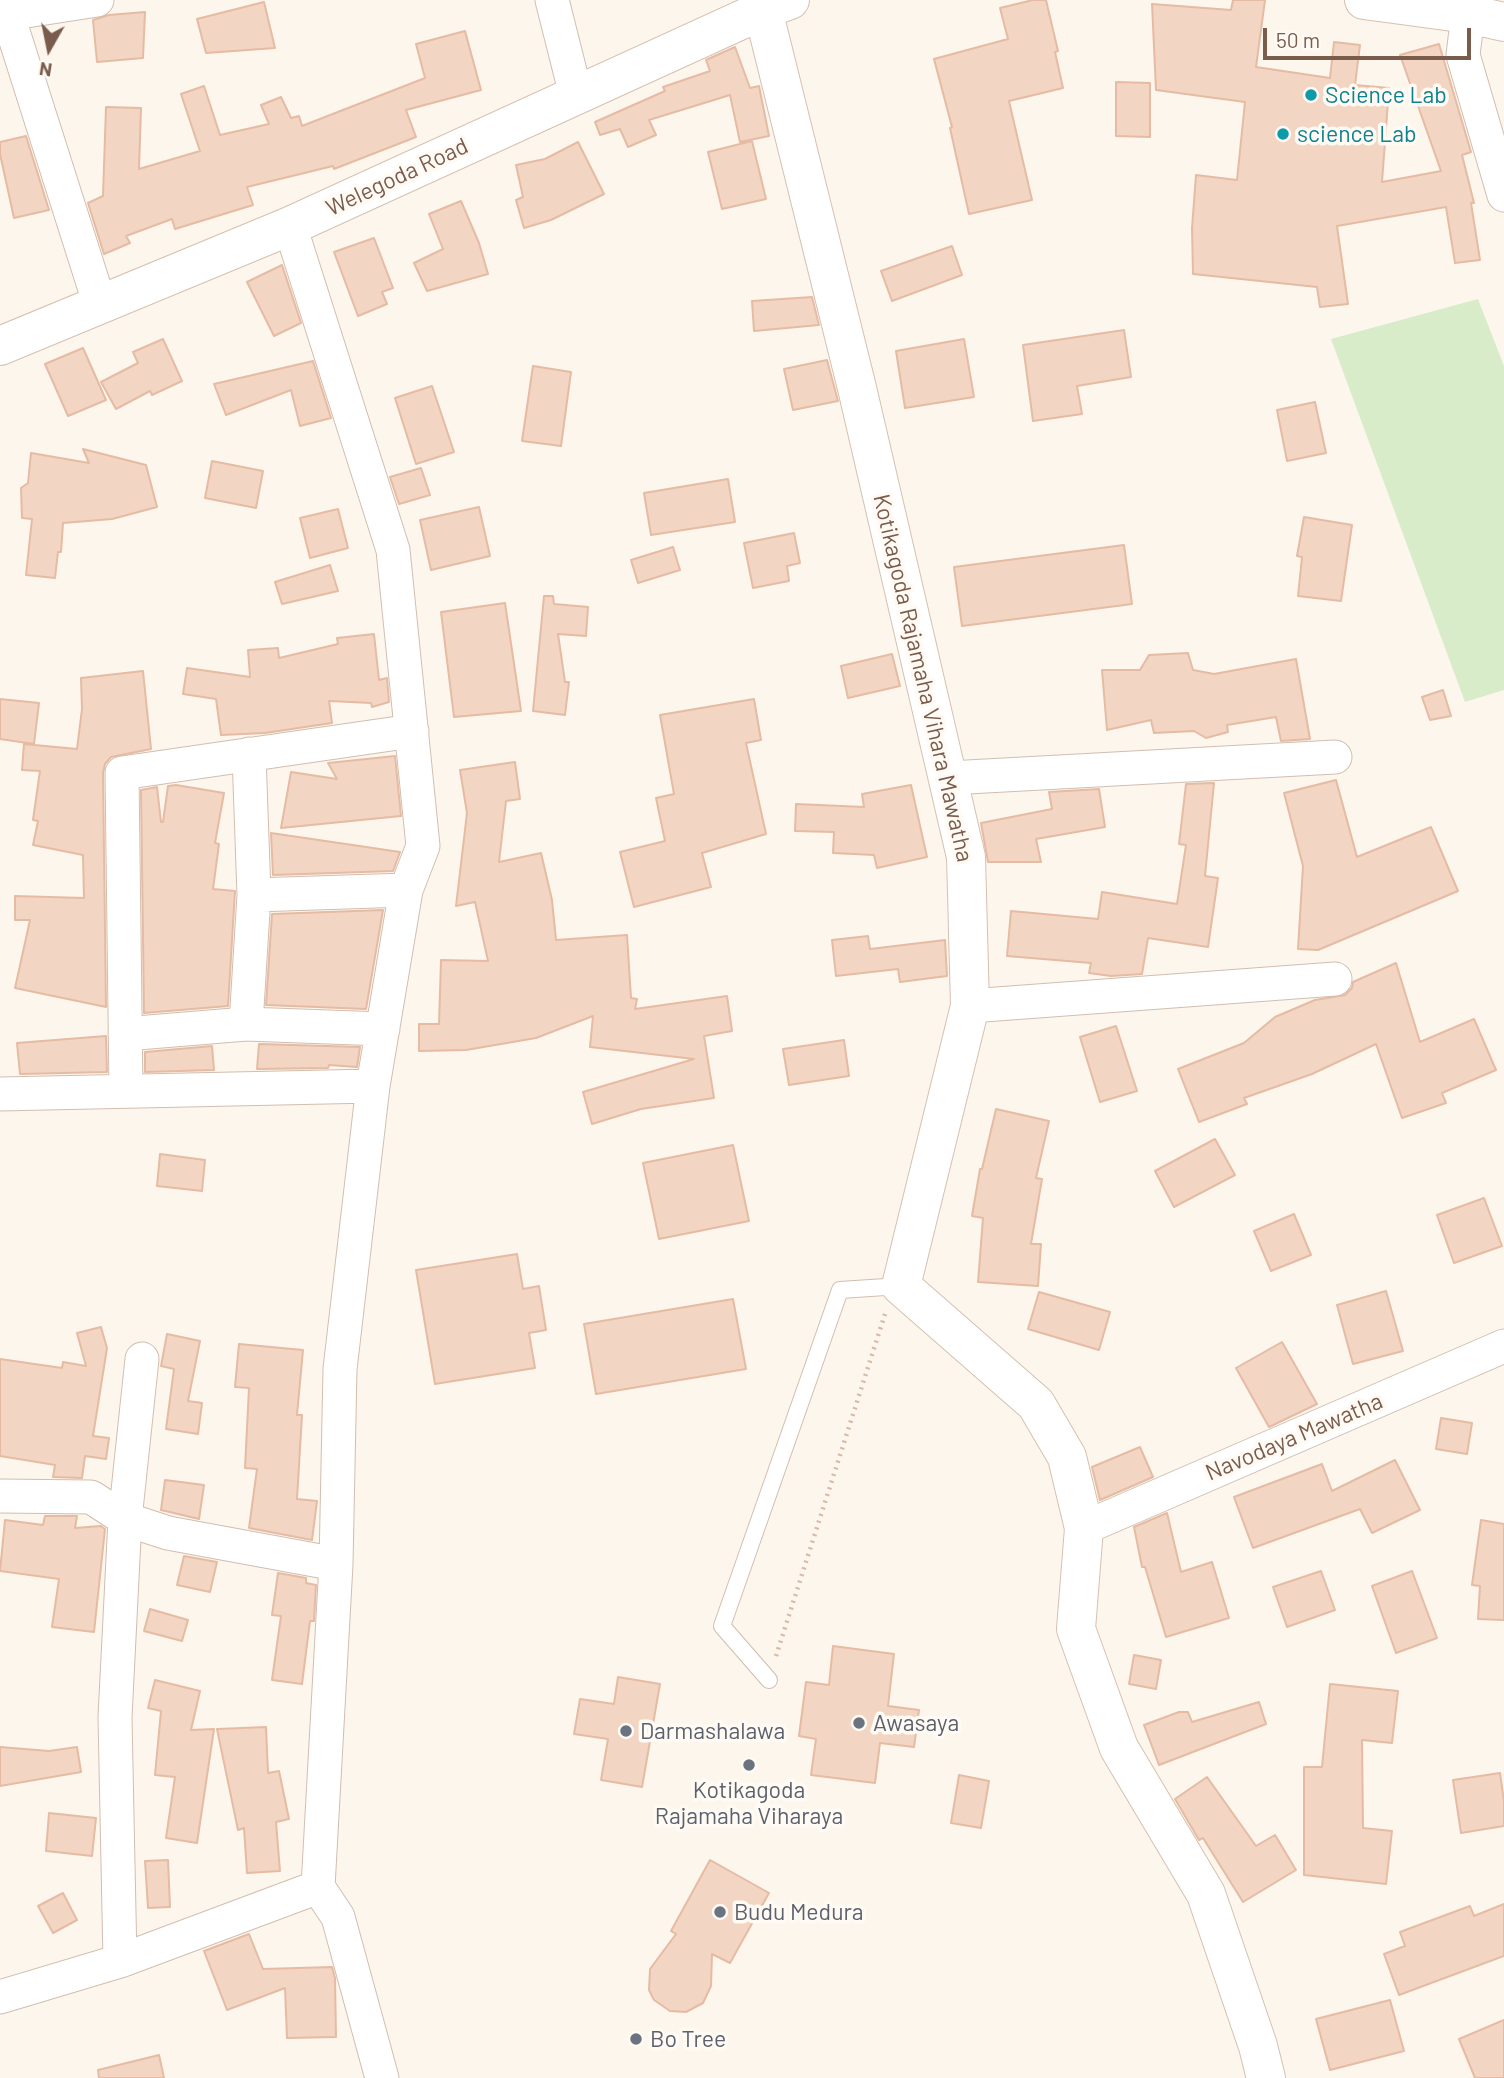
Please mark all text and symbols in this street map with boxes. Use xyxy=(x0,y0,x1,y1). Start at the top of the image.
north arrow xyxy=(14,14,84,84)
scale bar xyxy=(1266,14,1474,58)
text: 50 m xyxy=(1276,27,1320,52)
text: N xyxy=(38,58,54,83)
place label: Science Lab xyxy=(1325,81,1447,109)
marker: Science Lab xyxy=(1303,87,1319,103)
place label: science Lab xyxy=(1297,120,1417,148)
marker: science Lab xyxy=(1275,126,1291,142)
street label: Welegoda Road xyxy=(322,132,472,222)
street label: Kotikagoda Rajamaha Vihara Mawatha xyxy=(867,491,979,865)
street label: Navodaya Mawatha xyxy=(1201,1387,1387,1487)
place label: Awasaya xyxy=(873,1709,959,1737)
marker: Awasaya xyxy=(851,1715,867,1731)
place label: Darmashalawa xyxy=(640,1717,785,1745)
marker: Darmashalawa xyxy=(618,1723,634,1739)
marker: Kotikagoda Rajamaha Viharaya xyxy=(741,1757,757,1773)
place label: Kotikagoda Rajamaha Viharaya xyxy=(655,1776,843,1830)
place label: Budu Medura xyxy=(734,1898,864,1926)
marker: Budu Medura xyxy=(712,1904,728,1920)
place label: Bo Tree xyxy=(650,2025,726,2053)
marker: Bo Tree xyxy=(628,2031,644,2047)

